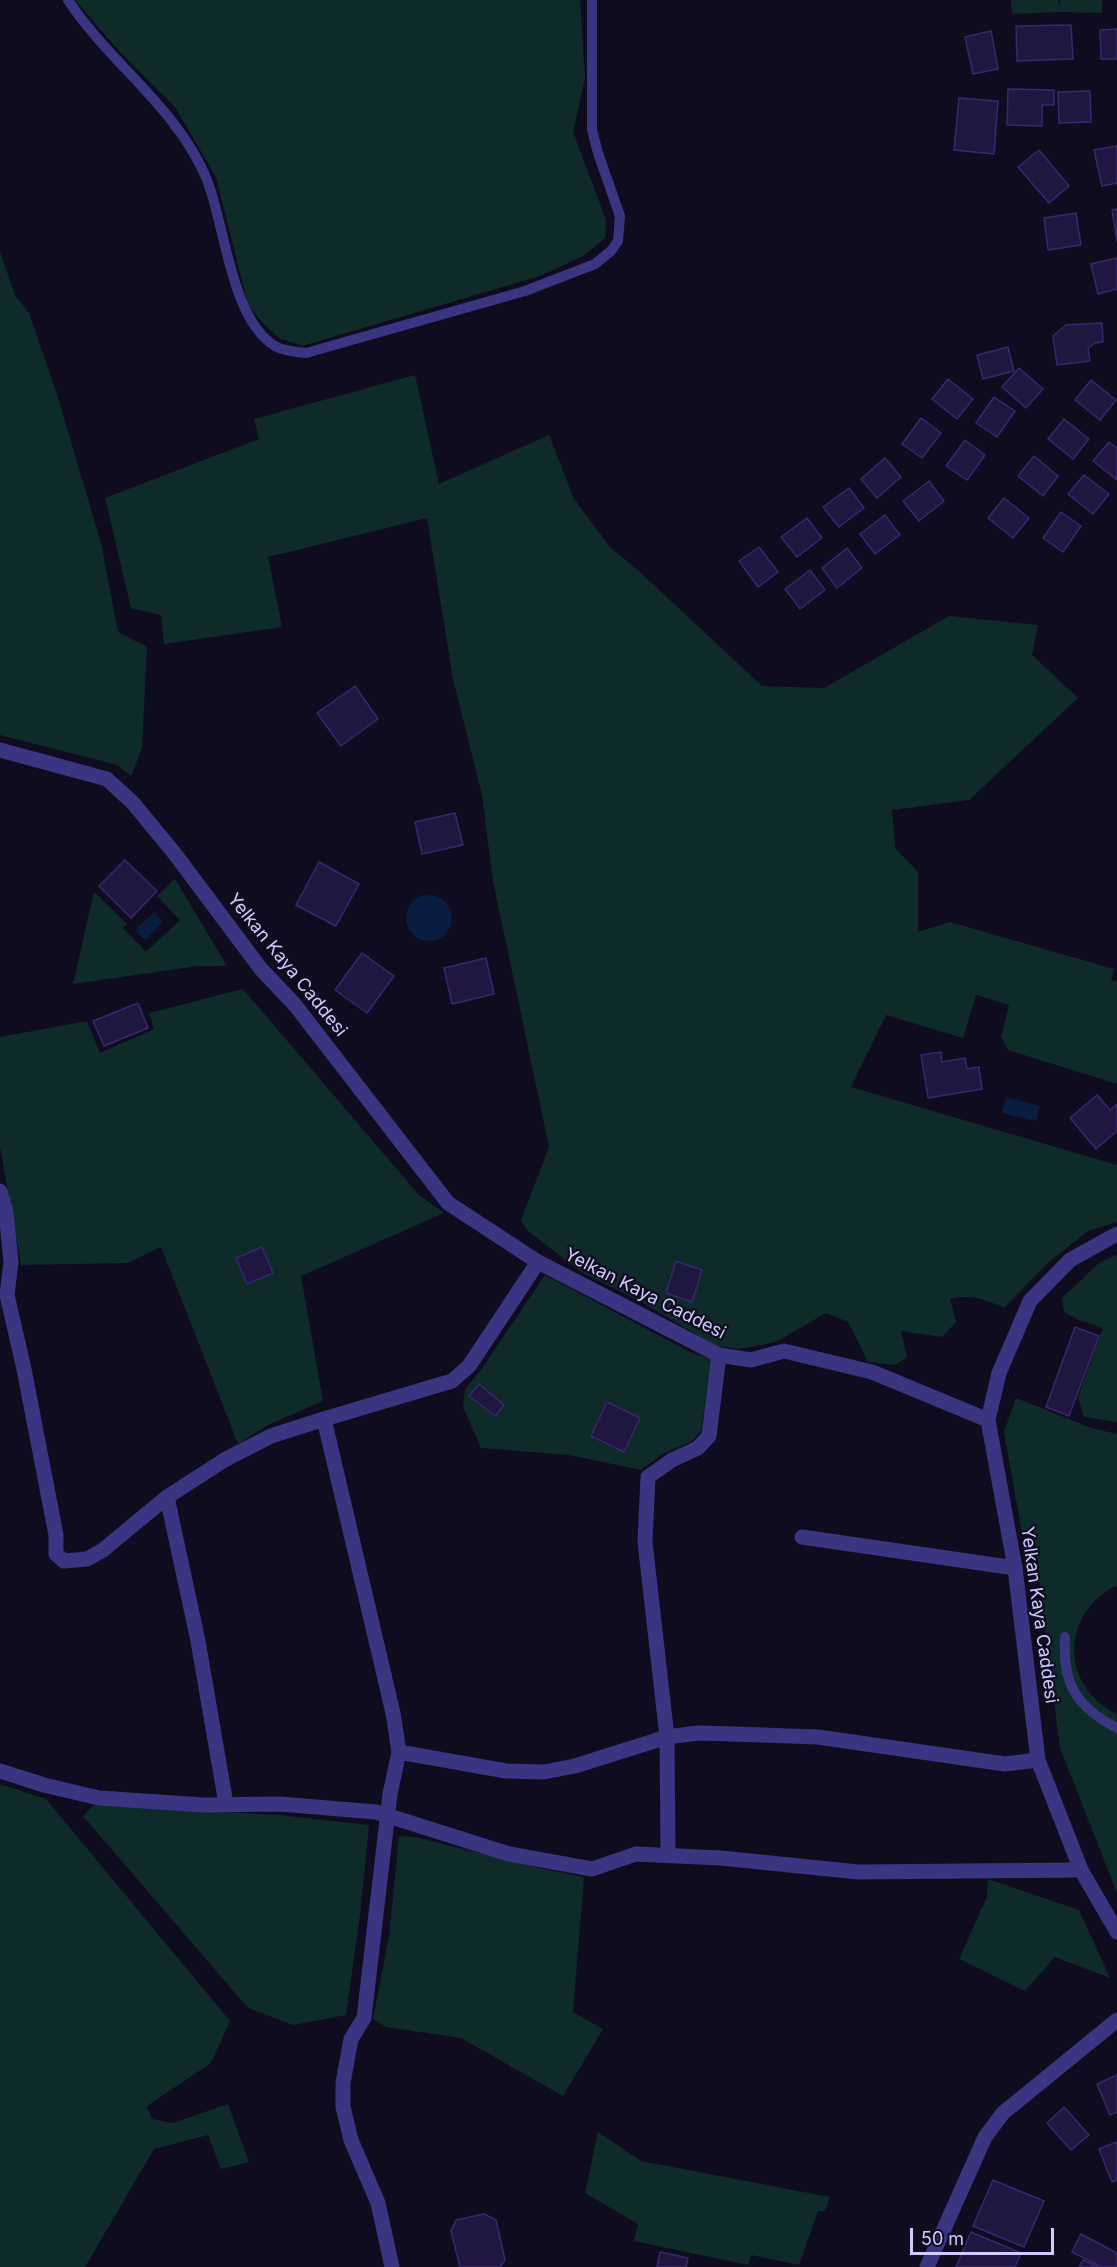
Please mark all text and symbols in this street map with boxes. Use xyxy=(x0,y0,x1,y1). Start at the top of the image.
street label: Yelkan Kaya Caddesi xyxy=(223,889,351,1041)
street label: Yelkan Kaya Caddesi xyxy=(561,1244,729,1344)
street label: Yelkan Kaya Caddesi xyxy=(1016,1525,1062,1705)
scale bar xyxy=(913,2216,1057,2254)
text: 50 m xyxy=(921,2228,964,2249)

